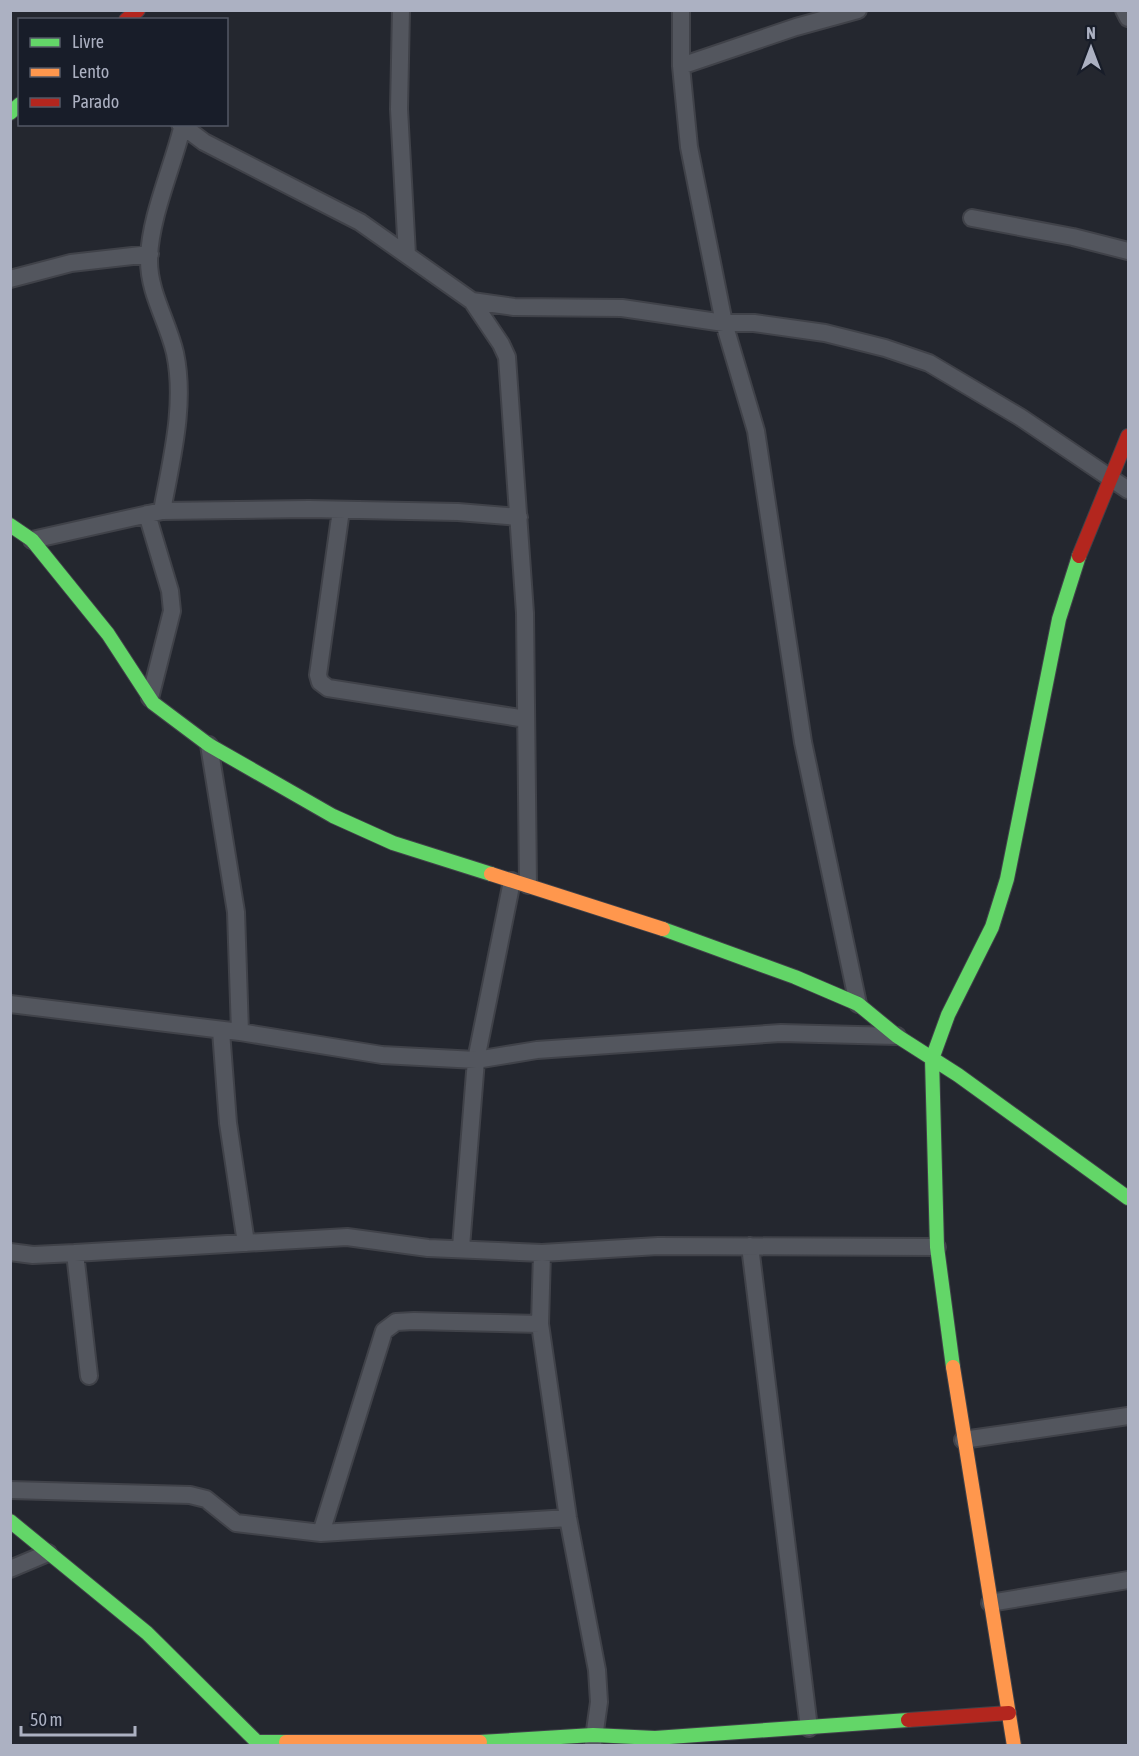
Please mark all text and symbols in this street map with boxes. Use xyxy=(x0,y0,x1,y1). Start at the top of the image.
legend xyxy=(18,18,228,126)
north arrow xyxy=(1061,18,1121,78)
text: N xyxy=(1086,24,1096,42)
text: Livre xyxy=(72,31,104,52)
text: Lento xyxy=(72,61,109,82)
text: Parado xyxy=(72,91,119,112)
scale bar xyxy=(21,1699,135,1737)
text: 50 m xyxy=(30,1709,62,1730)

